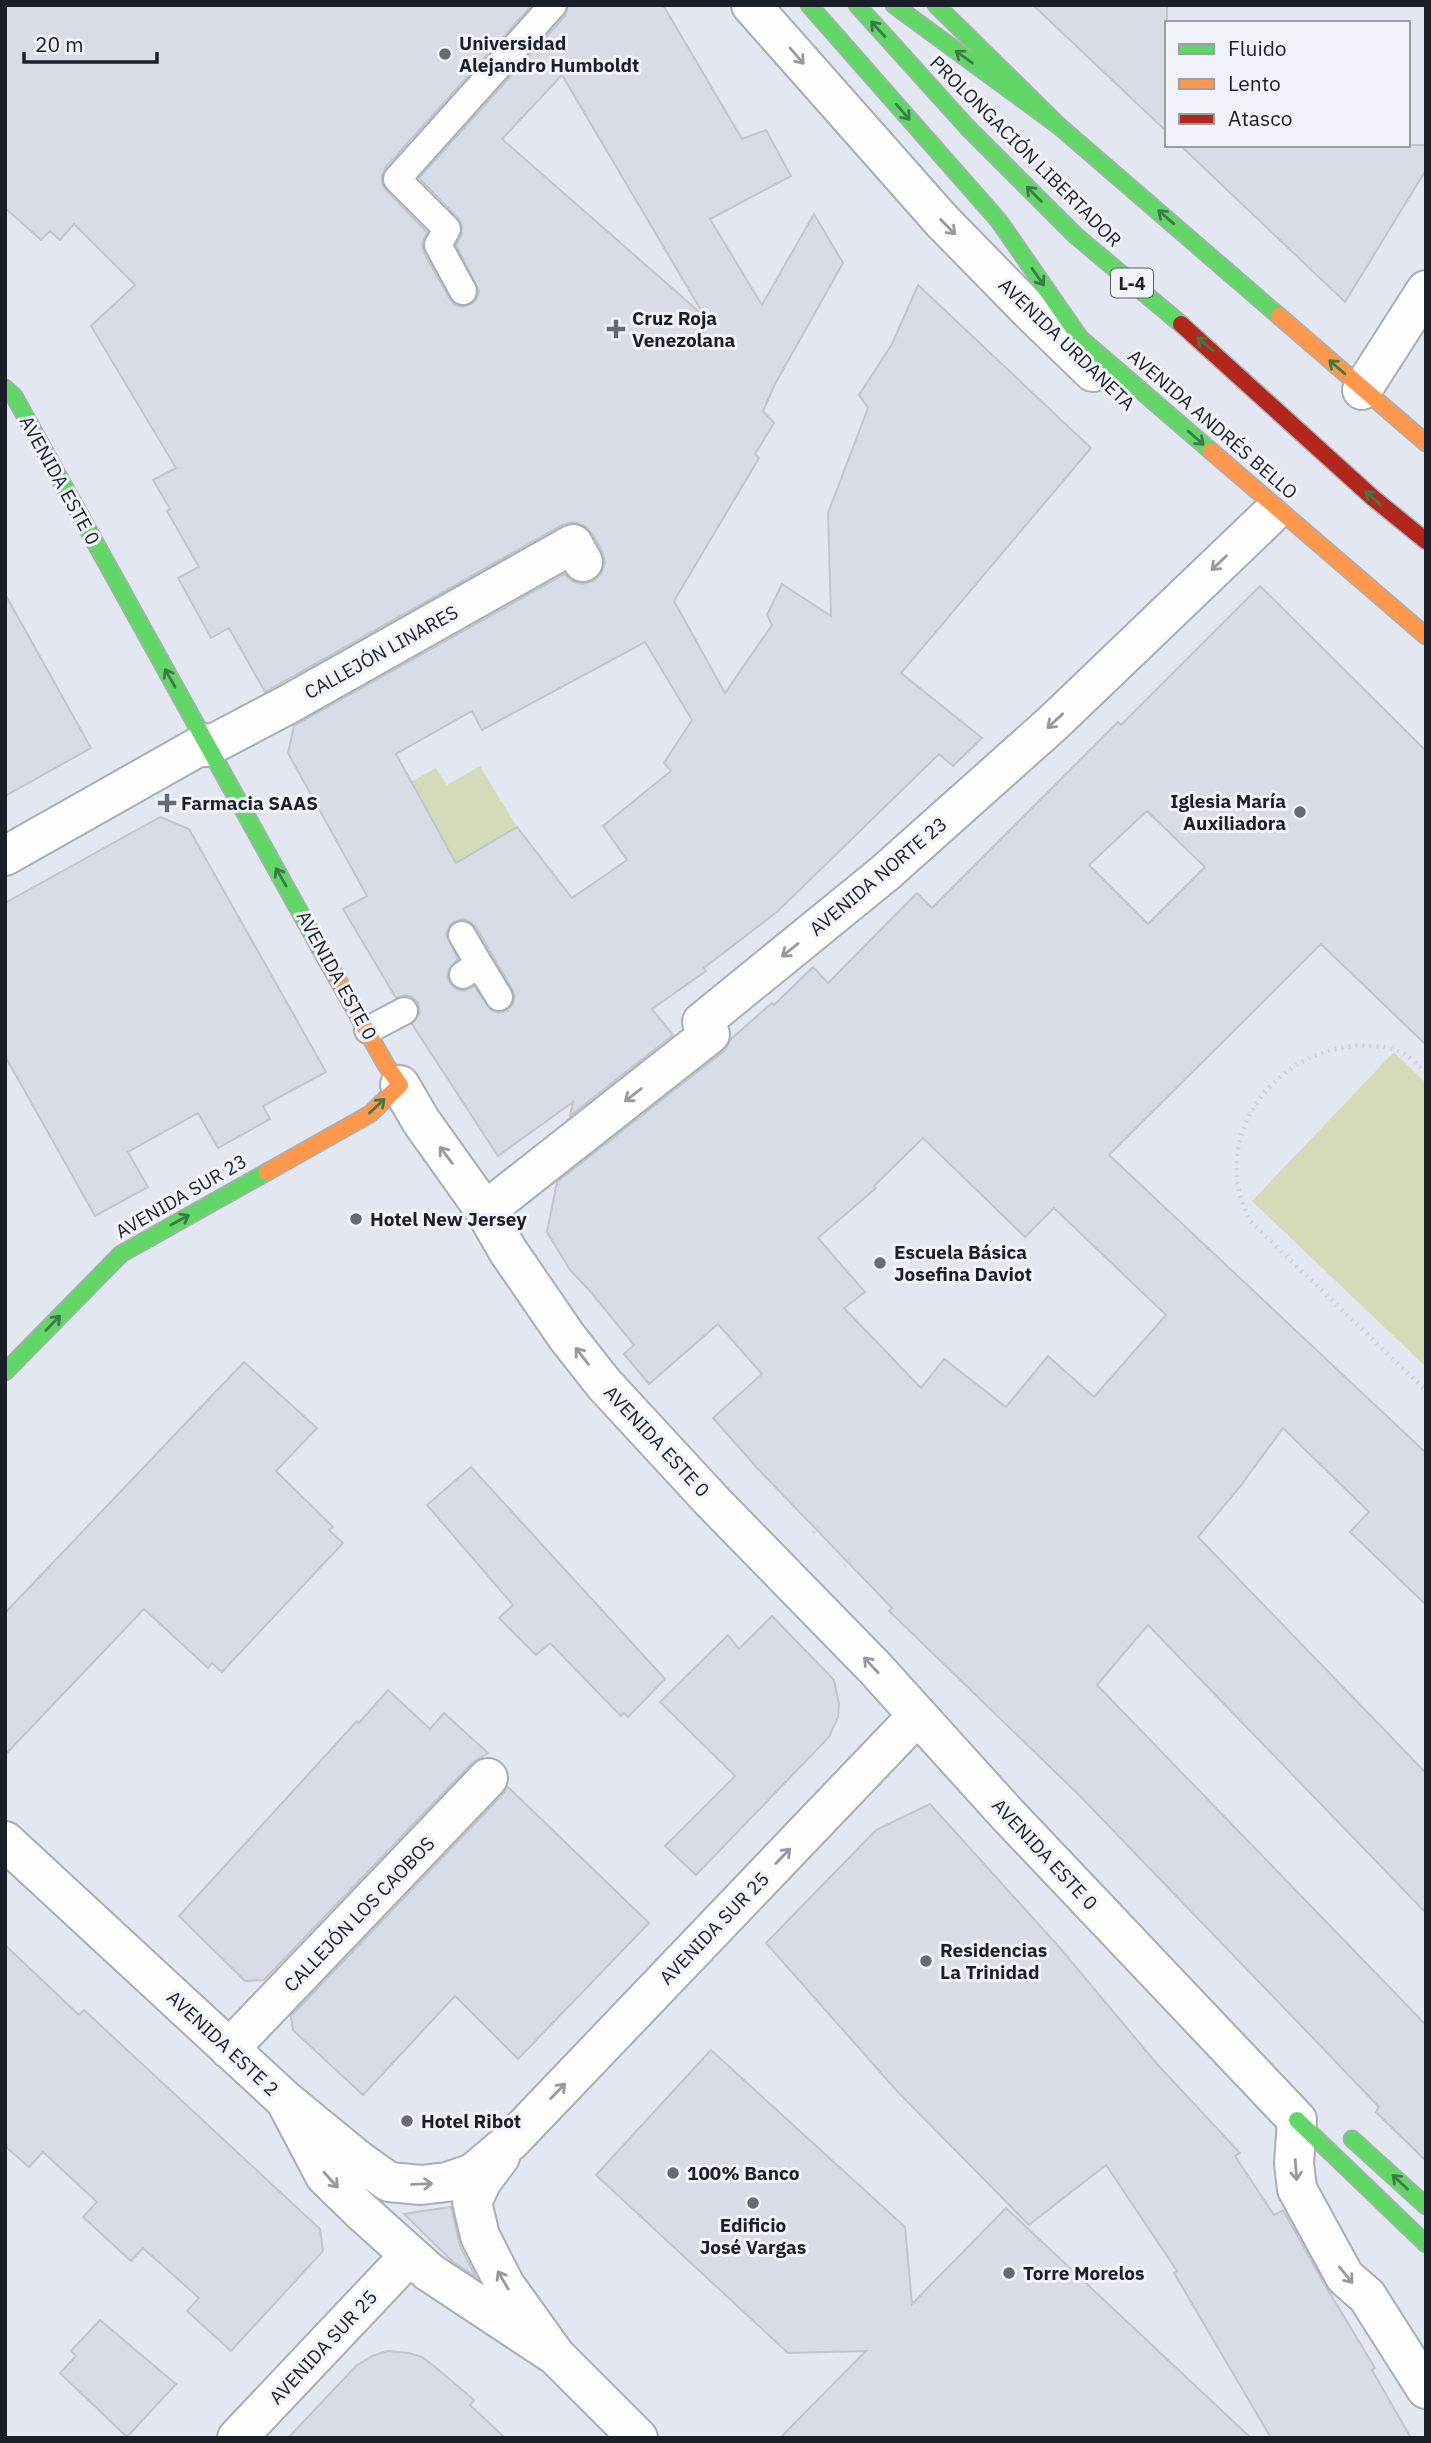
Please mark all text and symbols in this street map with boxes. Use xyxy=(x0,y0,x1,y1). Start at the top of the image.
one-way arrow xyxy=(870,20,886,38)
scale bar xyxy=(24,21,158,65)
legend xyxy=(1165,21,1410,147)
text: 20 m xyxy=(35,30,84,58)
place label: Universidad Alejandro Humboldt xyxy=(459,31,639,77)
text: Fluido xyxy=(1228,34,1287,62)
marker: Universidad Alejandro Humboldt xyxy=(437,46,453,62)
one-way arrow xyxy=(788,47,804,65)
one-way arrow xyxy=(955,49,974,64)
street label: PROLONGACIÓN LIBERTADOR xyxy=(925,50,1127,252)
text: Lento xyxy=(1228,69,1281,97)
one-way arrow xyxy=(895,102,911,120)
text: Atasco xyxy=(1228,104,1292,132)
one-way arrow xyxy=(1026,186,1043,203)
one-way arrow xyxy=(1157,209,1175,225)
one-way arrow xyxy=(939,218,956,235)
one-way arrow xyxy=(1031,267,1045,286)
road number: L-4 xyxy=(1111,268,1153,298)
street label: AVENIDA URDANETA xyxy=(994,273,1140,415)
place label: Cruz Roja Venezolana xyxy=(632,306,735,352)
marker: Cruz Roja Venezolana xyxy=(606,319,626,339)
one-way arrow xyxy=(1196,337,1214,353)
street label: AVENIDA ANDRÉS BELLO xyxy=(1123,344,1303,504)
one-way arrow xyxy=(1328,359,1346,375)
street label: AVENIDA ESTE 0 xyxy=(15,411,105,549)
one-way arrow xyxy=(1187,430,1205,446)
one-way arrow xyxy=(1364,490,1382,506)
one-way arrow xyxy=(1211,555,1228,572)
street label: CALLEJÓN LINARES xyxy=(300,600,462,704)
one-way arrow xyxy=(163,668,176,689)
one-way arrow xyxy=(1046,713,1064,729)
place label: Iglesia María Auxiliadora xyxy=(1170,789,1286,835)
place label: Farmacia SAAS xyxy=(181,791,318,815)
marker: Farmacia SAAS xyxy=(159,795,175,811)
marker: Iglesia María Auxiliadora xyxy=(1292,804,1308,820)
street label: AVENIDA NORTE 23 xyxy=(804,811,952,941)
one-way arrow xyxy=(274,867,288,887)
street label: AVENIDA ESTE 0 xyxy=(292,906,382,1044)
one-way arrow xyxy=(782,942,800,957)
one-way arrow xyxy=(624,1087,643,1102)
one-way arrow xyxy=(368,1098,385,1115)
one-way arrow xyxy=(439,1146,453,1165)
street label: AVENIDA SUR 23 xyxy=(111,1149,251,1243)
place label: Hotel New Jersey xyxy=(370,1207,527,1231)
marker: Hotel New Jersey xyxy=(348,1211,364,1227)
one-way arrow xyxy=(169,1213,190,1226)
place label: Escuela Básica Josefina Daviot xyxy=(894,1240,1032,1286)
marker: Escuela Básica Josefina Daviot xyxy=(872,1255,888,1271)
one-way arrow xyxy=(44,1315,61,1332)
one-way arrow xyxy=(575,1347,590,1366)
street label: AVENIDA ESTE 0 xyxy=(599,1380,715,1502)
one-way arrow xyxy=(863,1657,880,1674)
street label: AVENIDA ESTE 0 xyxy=(987,1793,1103,1915)
street label: CALLEJÓN LOS CAOBOS xyxy=(279,1831,439,1997)
one-way arrow xyxy=(775,1848,792,1865)
street label: AVENIDA SUR 25 xyxy=(654,1867,774,1989)
place label: Residencias La Trinidad xyxy=(940,1938,1047,1984)
marker: Residencias La Trinidad xyxy=(918,1953,934,1969)
street label: AVENIDA ESTE 2 xyxy=(162,1985,284,2101)
one-way arrow xyxy=(550,2083,567,2100)
place label: Hotel Ribot xyxy=(421,2109,521,2133)
marker: Hotel Ribot xyxy=(399,2113,415,2129)
one-way arrow xyxy=(1289,2158,1302,2181)
place label: 100% Banco xyxy=(687,2161,800,2185)
marker: 100% Banco xyxy=(665,2165,681,2181)
one-way arrow xyxy=(323,2171,339,2189)
one-way arrow xyxy=(1391,2174,1409,2190)
one-way arrow xyxy=(410,2177,433,2190)
marker: Edificio José Vargas xyxy=(745,2195,761,2211)
place label: Edificio José Vargas xyxy=(700,2213,806,2259)
place label: Torre Morelos xyxy=(1023,2261,1145,2285)
marker: Torre Morelos xyxy=(1001,2265,1017,2281)
one-way arrow xyxy=(1339,2265,1354,2283)
one-way arrow xyxy=(496,2271,510,2291)
street label: AVENIDA SUR 25 xyxy=(264,2285,382,2409)

